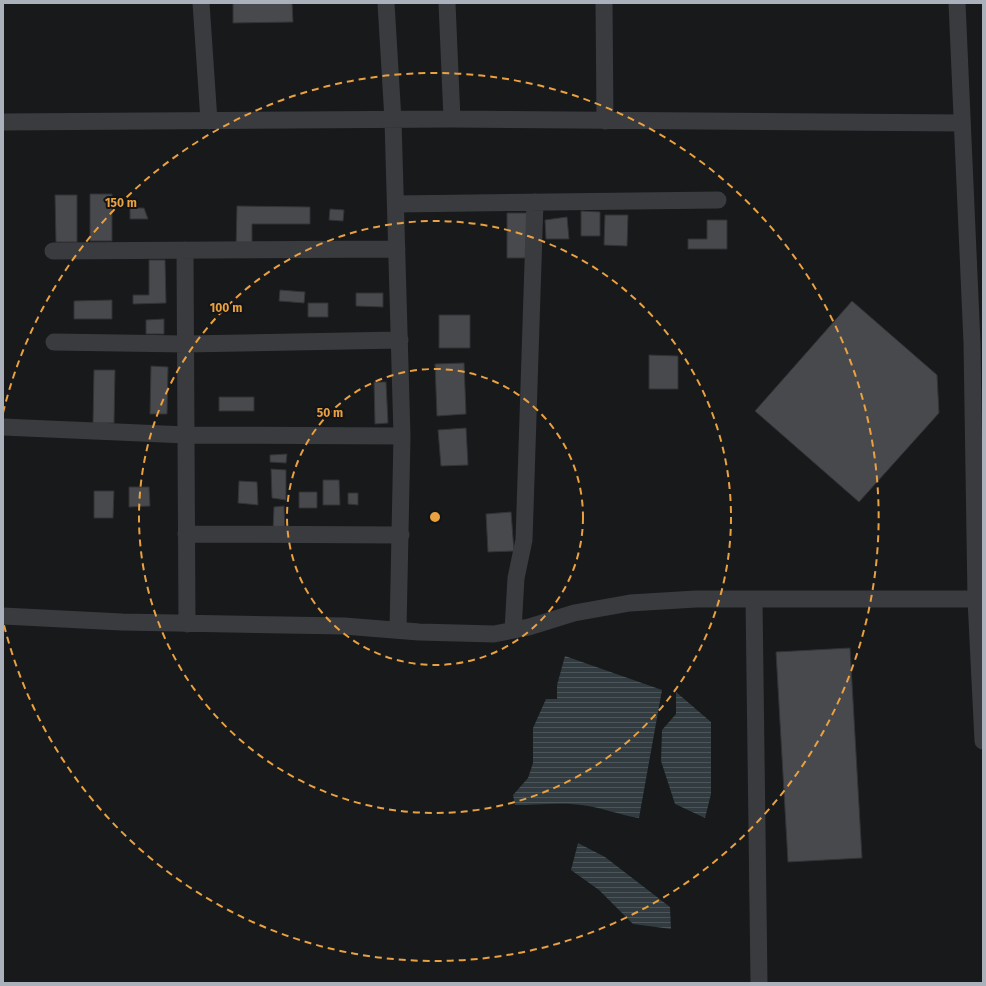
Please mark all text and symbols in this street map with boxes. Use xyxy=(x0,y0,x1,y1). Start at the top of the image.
text: 150 m xyxy=(105,196,137,210)
text: 100 m xyxy=(210,301,242,315)
text: 50 m xyxy=(317,406,343,420)
centre of rings xyxy=(428,510,442,524)

